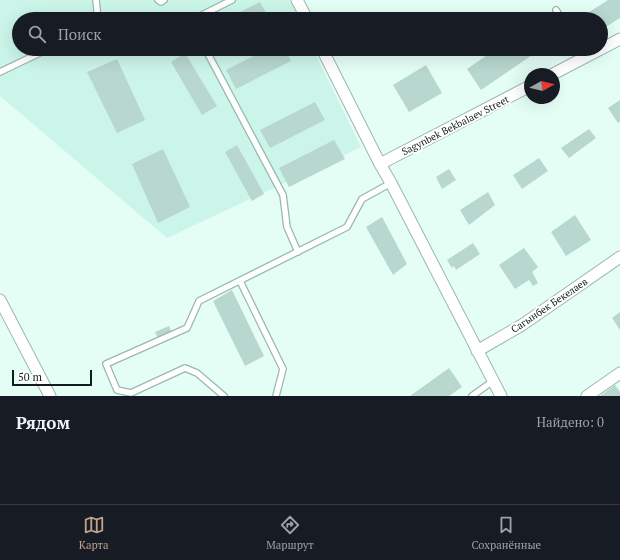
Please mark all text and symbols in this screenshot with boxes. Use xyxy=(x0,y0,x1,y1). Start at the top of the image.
search box xyxy=(12,12,608,56)
icon: search xyxy=(26,23,48,45)
text: Поиск xyxy=(58,24,101,44)
north arrow xyxy=(524,68,560,104)
street label: Sagynbek Bekbalaev Street xyxy=(399,93,511,158)
street label: Сагынбек Бекелаев xyxy=(508,275,590,336)
scale bar xyxy=(12,368,92,387)
text: 50 m xyxy=(18,370,42,384)
text: Рядом xyxy=(16,411,70,434)
text: Найдено: 0 xyxy=(537,413,604,431)
tab: Карта xyxy=(79,514,109,552)
tab: Маршрут xyxy=(266,514,314,552)
tab: Сохранённые xyxy=(471,514,541,552)

